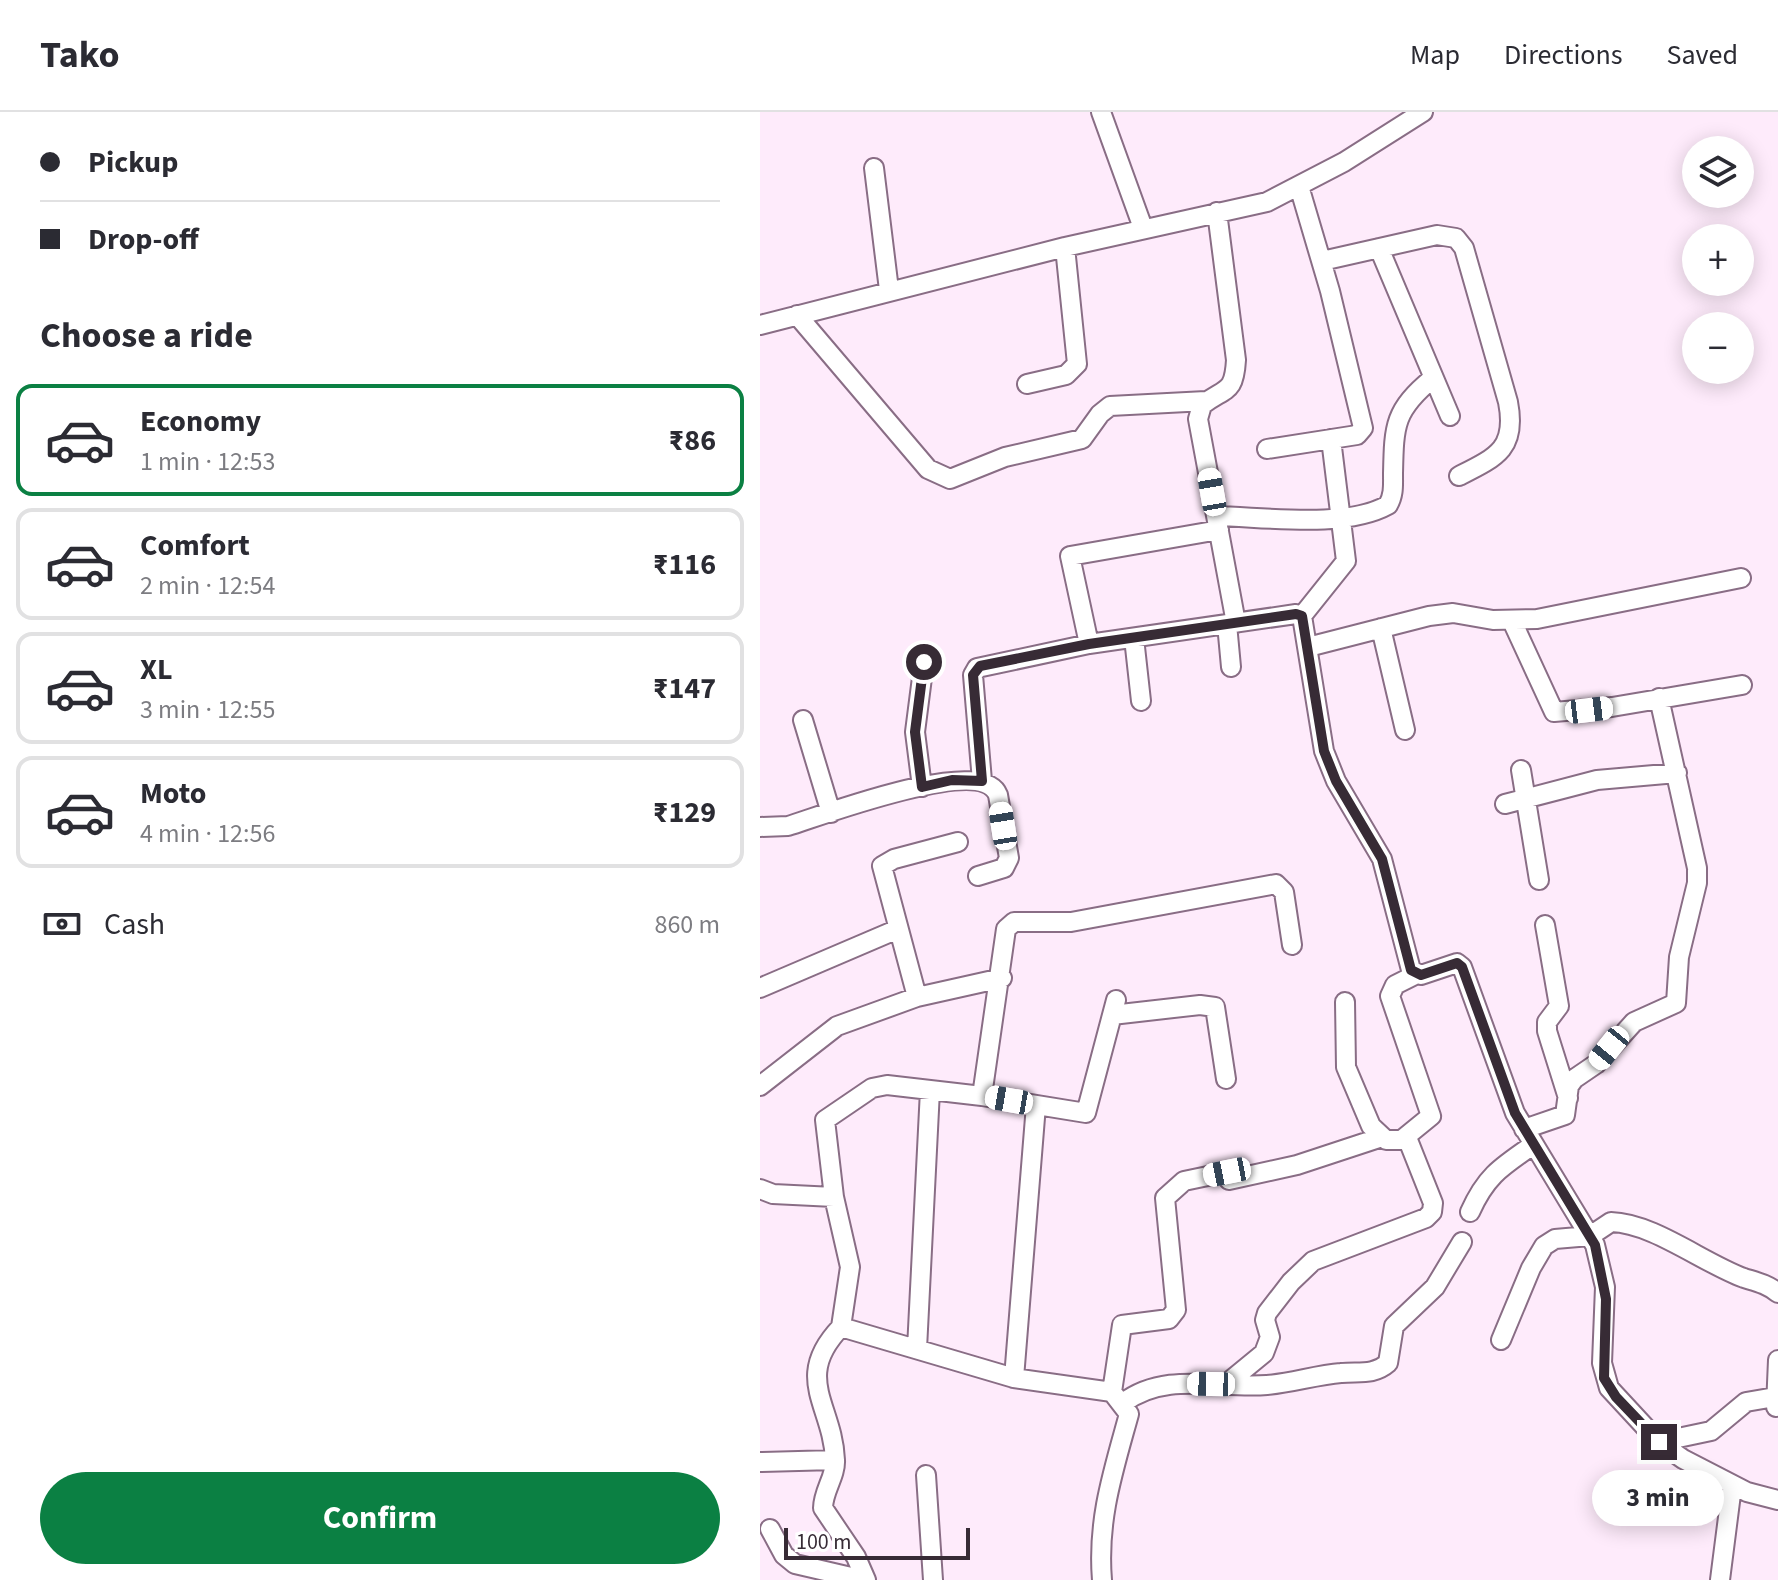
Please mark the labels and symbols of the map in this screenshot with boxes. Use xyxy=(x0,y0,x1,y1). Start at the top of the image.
car xyxy=(1196,466,1228,518)
route start xyxy=(906,644,942,680)
car xyxy=(1564,695,1614,725)
car xyxy=(987,800,1019,852)
car xyxy=(1585,1022,1633,1074)
car xyxy=(983,1084,1035,1116)
car xyxy=(1201,1156,1253,1188)
car xyxy=(1187,1372,1235,1396)
route end xyxy=(1641,1424,1677,1460)
callout: 3 min xyxy=(1593,1470,1725,1526)
scale bar xyxy=(784,1524,970,1560)

